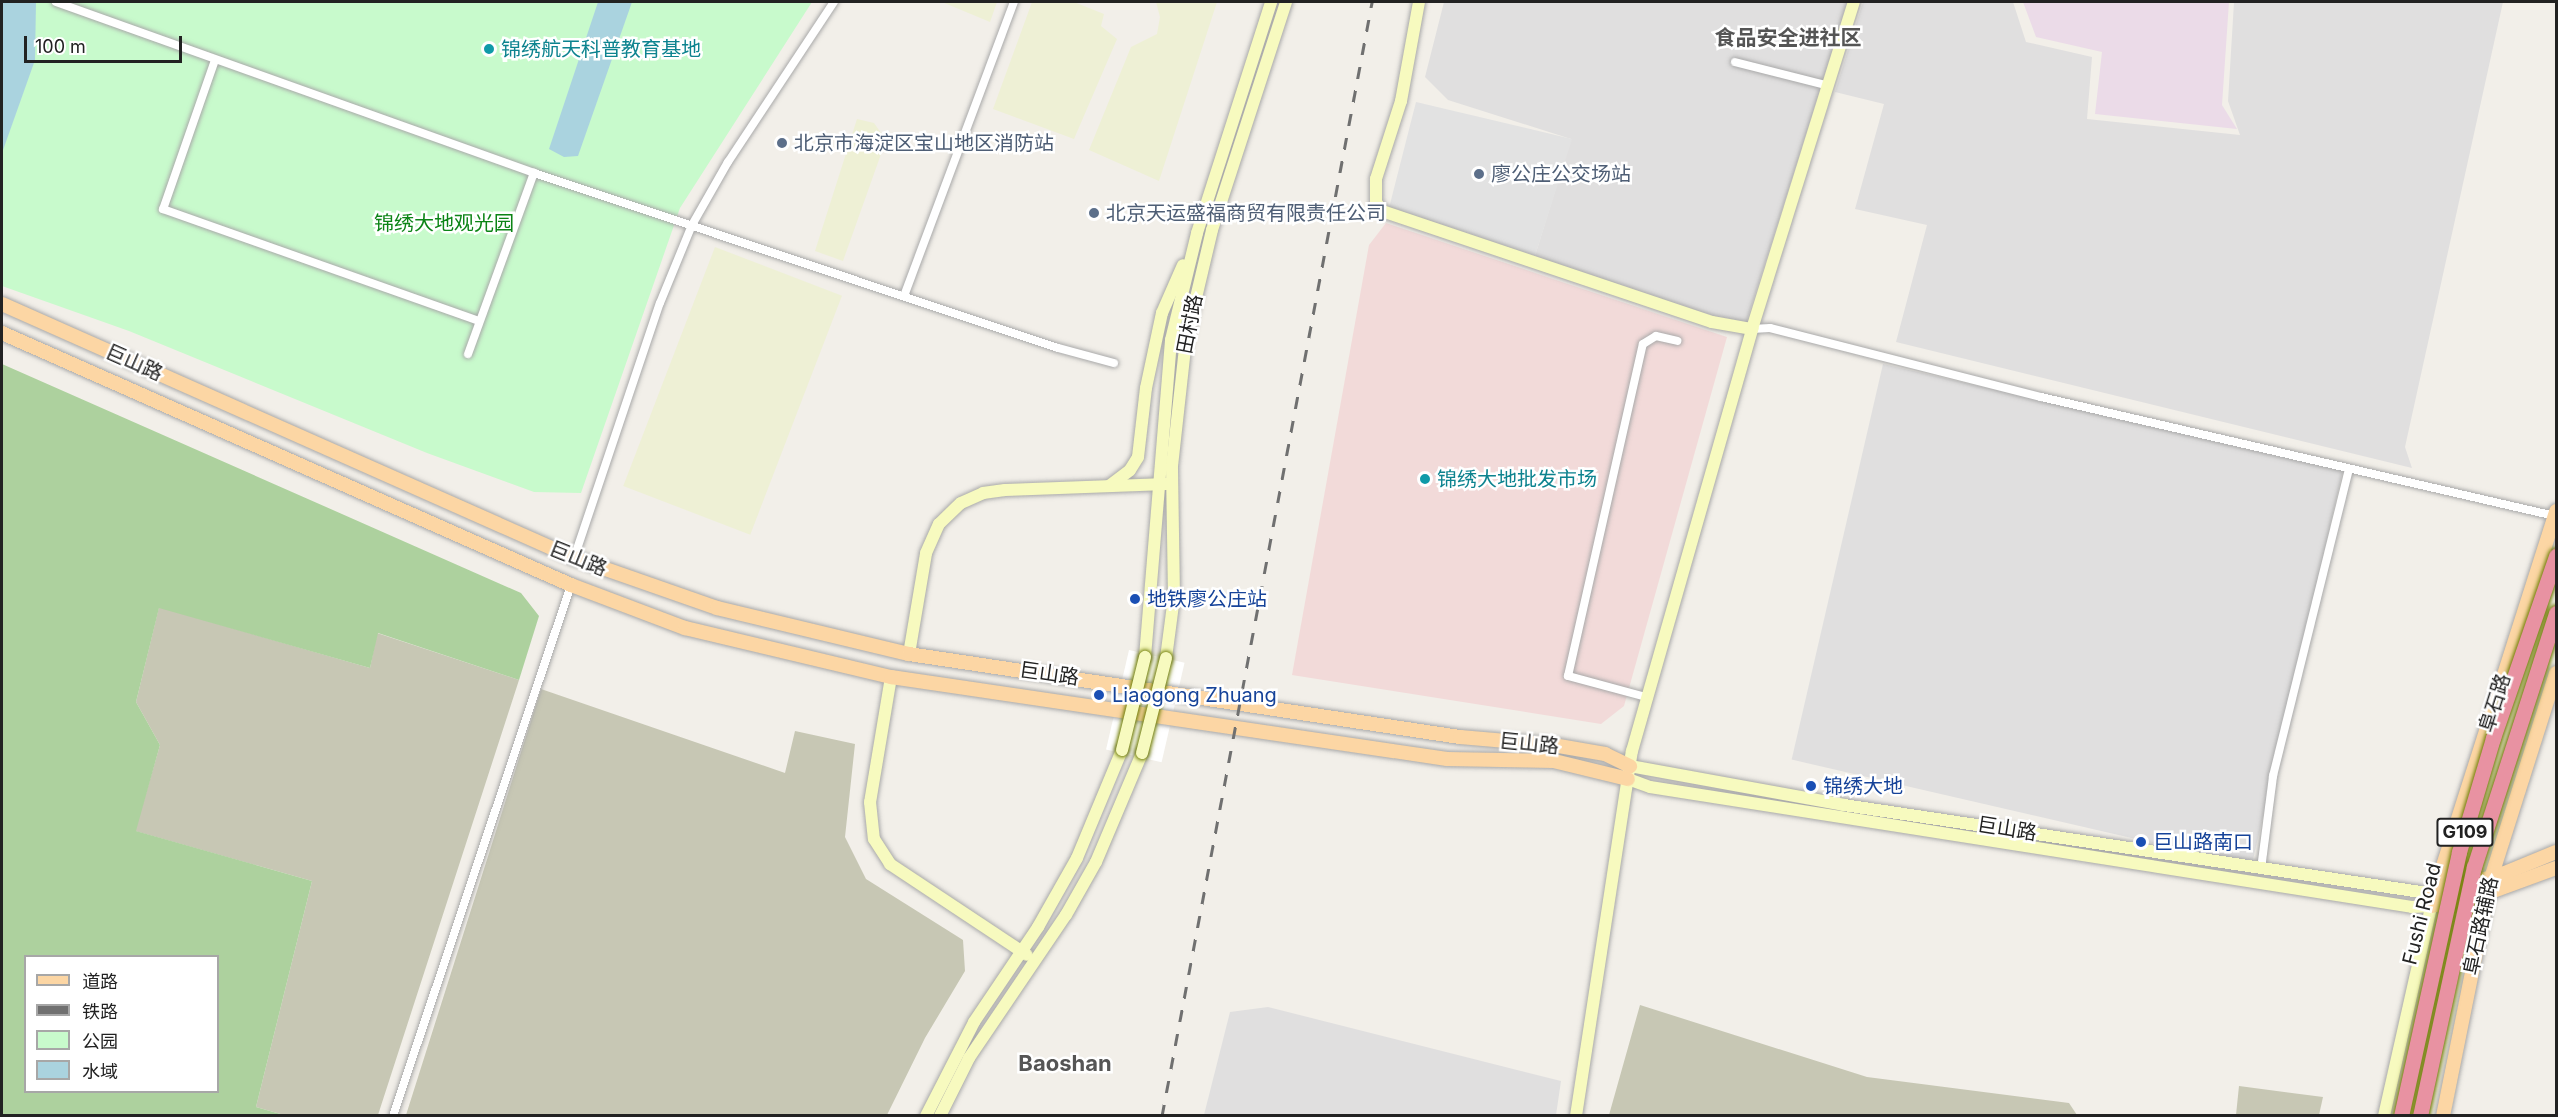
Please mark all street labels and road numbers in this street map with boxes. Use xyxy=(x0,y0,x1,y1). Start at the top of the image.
street label: 田村路 xyxy=(1172,292,1208,356)
street label: 巨山路 xyxy=(102,340,166,386)
street label: 巨山路 xyxy=(546,537,610,581)
street label: 巨山路 xyxy=(1018,658,1080,690)
street label: 阜石路 xyxy=(2474,671,2516,735)
street label: 巨山路 xyxy=(1498,729,1560,759)
street label: 巨山路 xyxy=(1975,812,2039,846)
road number: G109 xyxy=(2435,817,2495,847)
street label: Fushi Road xyxy=(2398,861,2446,967)
street label: 阜石路辅路 xyxy=(2459,875,2503,977)

